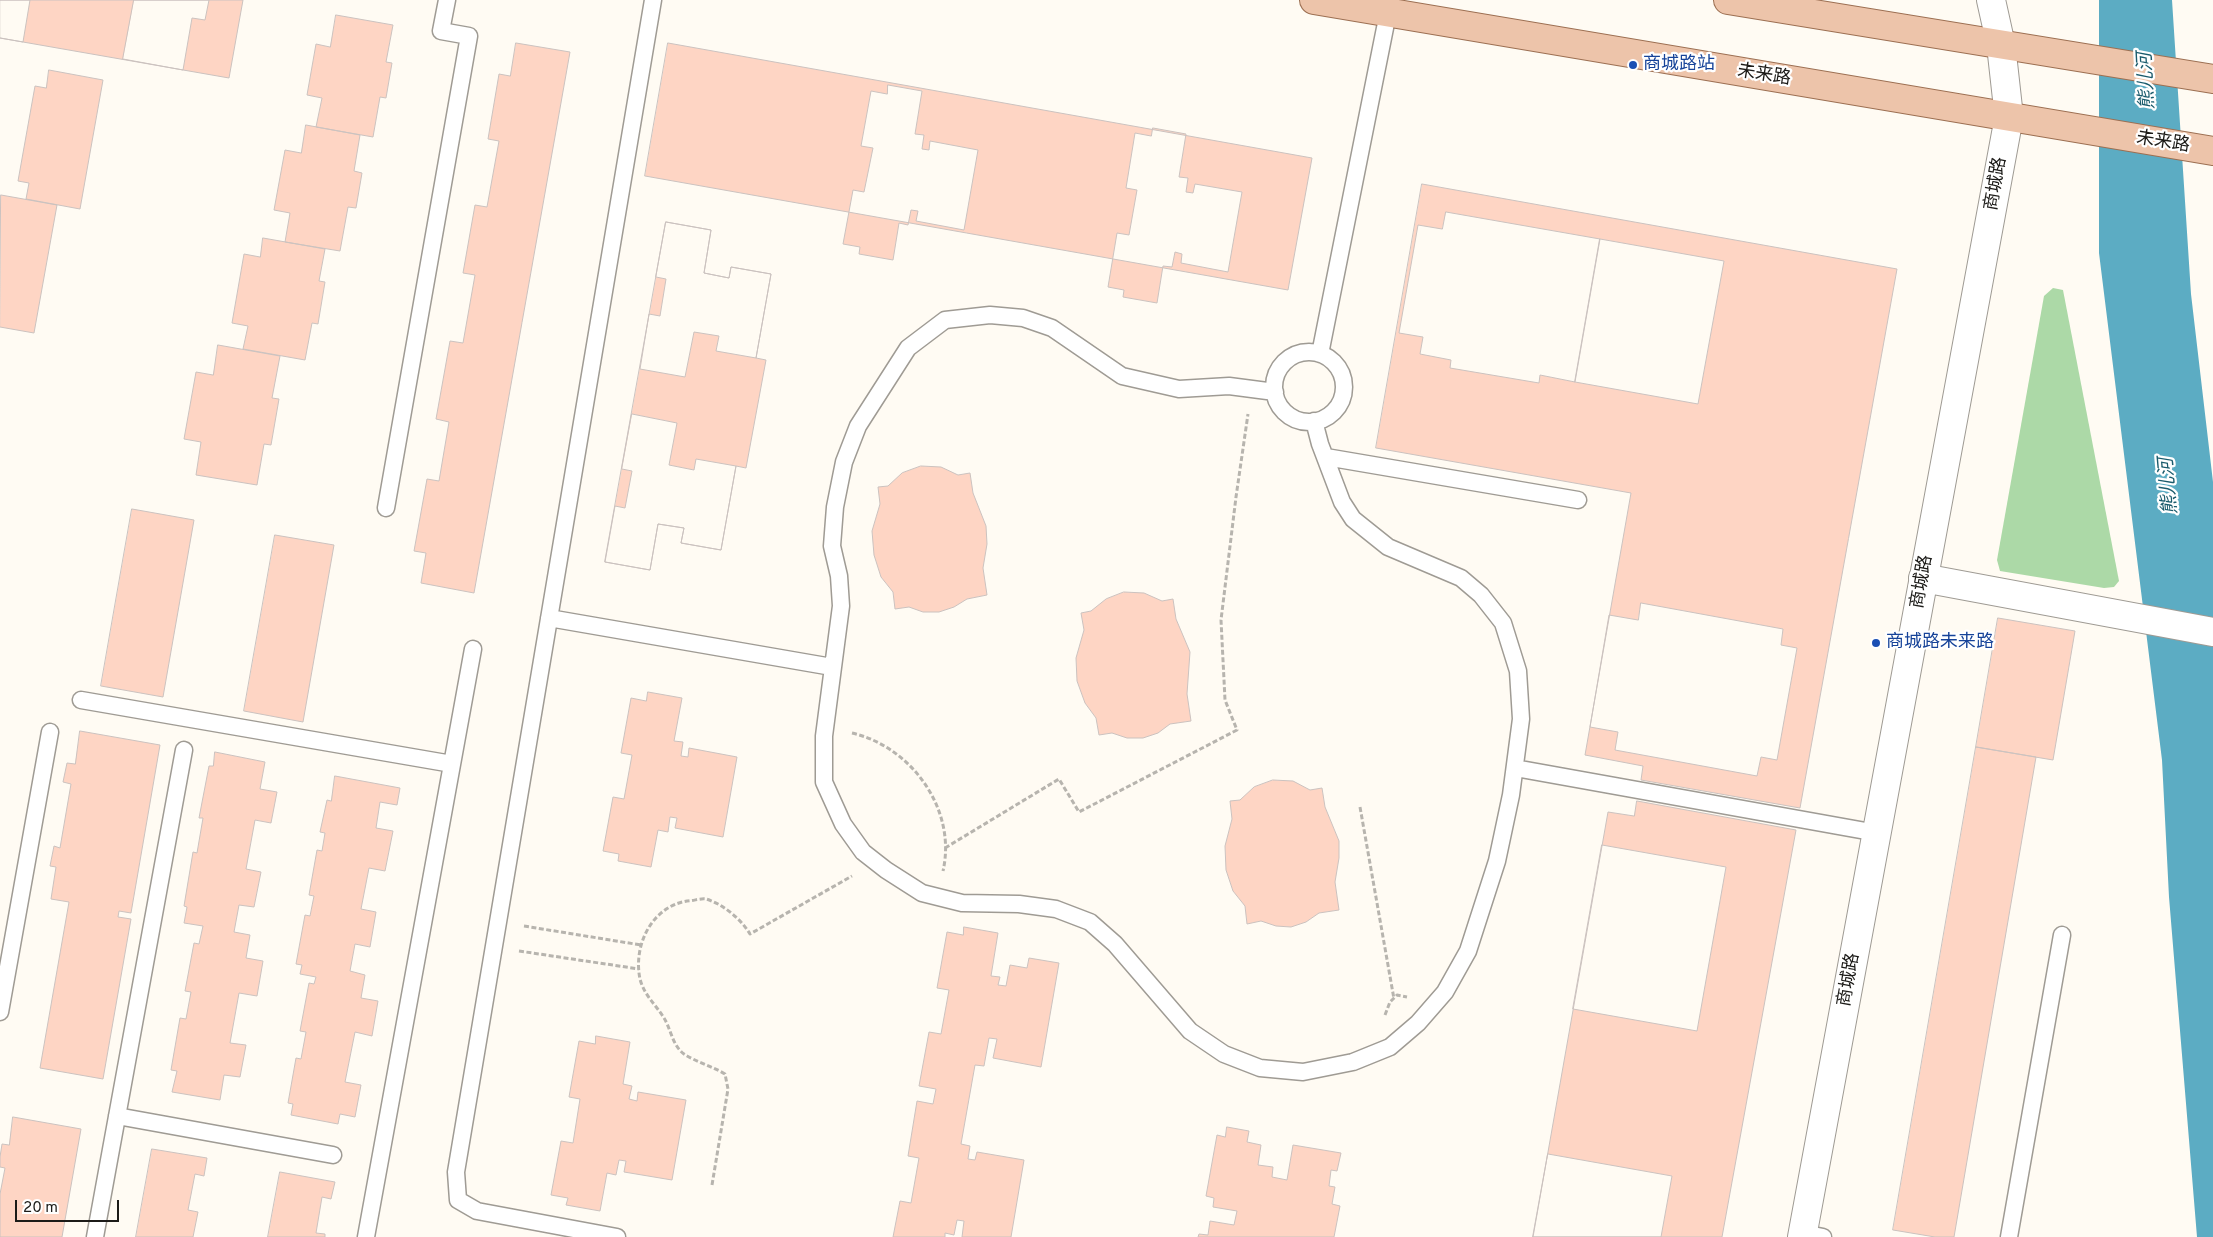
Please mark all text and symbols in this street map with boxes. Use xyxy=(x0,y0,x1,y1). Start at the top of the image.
water label: 熊儿河 xyxy=(2135,52,2161,110)
place label: 商城路站 xyxy=(1643,54,1715,76)
marker: 商城路站 xyxy=(1627,59,1639,71)
street label: 未来路 xyxy=(1736,61,1792,91)
street label: 未来路 xyxy=(2135,128,2191,158)
street label: 商城路 xyxy=(1982,156,2012,212)
water label: 熊儿河 xyxy=(2156,457,2184,515)
street label: 商城路 xyxy=(1908,554,1938,610)
place label: 商城路未来路 xyxy=(1886,632,1994,654)
marker: 商城路未来路 xyxy=(1870,637,1882,649)
street label: 商城路 xyxy=(1835,952,1865,1008)
scale bar xyxy=(18,1190,121,1222)
text: 20 m xyxy=(23,1199,58,1218)

